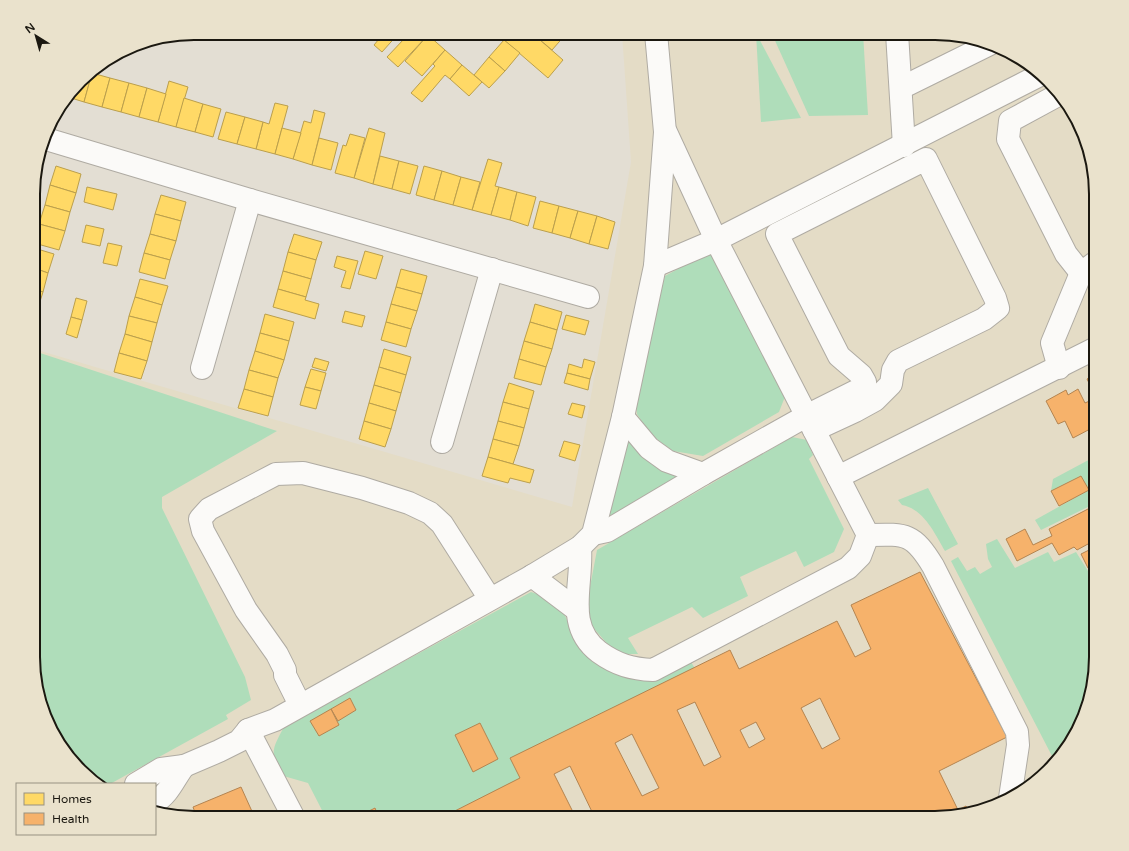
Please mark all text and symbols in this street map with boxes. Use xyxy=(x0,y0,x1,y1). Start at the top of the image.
north arrow xyxy=(16,16,56,56)
text: N xyxy=(23,21,38,36)
legend xyxy=(16,783,156,835)
text: Homes xyxy=(52,792,92,806)
text: Health xyxy=(52,812,89,826)

